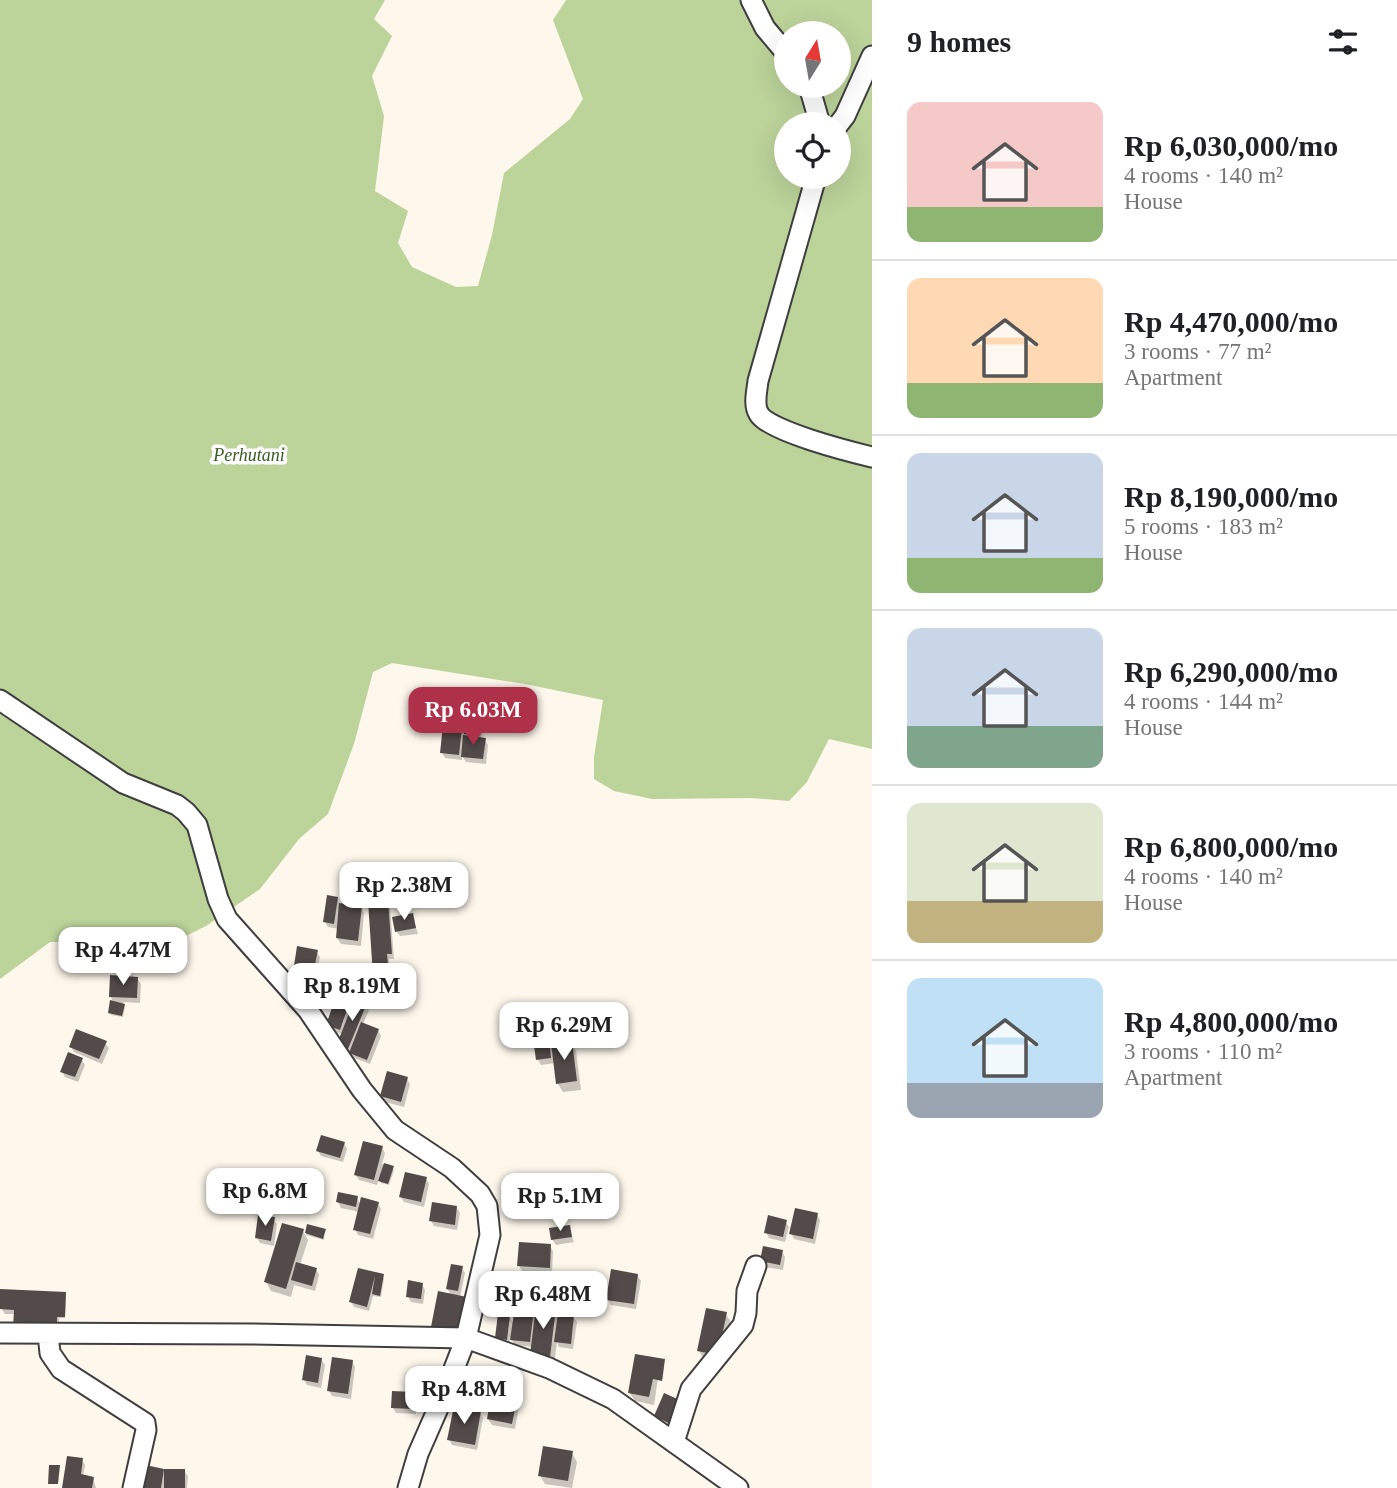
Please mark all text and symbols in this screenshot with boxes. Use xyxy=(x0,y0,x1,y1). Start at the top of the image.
north arrow xyxy=(774,21,850,98)
map controls xyxy=(774,21,851,189)
icon: filters xyxy=(1324,23,1362,61)
text: 9 homes xyxy=(907,25,1011,58)
button: locate xyxy=(774,112,851,189)
text: Rp 6,030,000/mo xyxy=(1124,129,1338,162)
icon: home xyxy=(963,130,1047,214)
text: 4 rooms · 140 m² xyxy=(1124,163,1283,188)
text: House xyxy=(1124,189,1183,214)
text: Rp 4,470,000/mo xyxy=(1124,305,1338,338)
icon: home xyxy=(963,306,1047,390)
text: 3 rooms · 77 m² xyxy=(1124,339,1271,364)
text: Apartment xyxy=(1124,365,1222,390)
park label: Perhutani xyxy=(212,445,285,465)
text: Rp 8,190,000/mo xyxy=(1124,480,1338,513)
icon: home xyxy=(963,481,1047,565)
text: 5 rooms · 183 m² xyxy=(1124,514,1283,539)
text: House xyxy=(1124,540,1183,565)
text: Rp 6,290,000/mo xyxy=(1124,655,1338,688)
icon: home xyxy=(963,656,1047,740)
pin: Rp 6.03M xyxy=(401,688,545,747)
text: 4 rooms · 144 m² xyxy=(1124,689,1283,714)
text: Rp 6.03M xyxy=(424,697,522,722)
text: House xyxy=(1124,715,1183,740)
text: Rp 6,800,000/mo xyxy=(1124,830,1338,863)
icon: home xyxy=(963,831,1047,915)
pin: Rp 2.38M xyxy=(332,862,476,922)
text: 4 rooms · 140 m² xyxy=(1124,864,1283,889)
text: Rp 2.38M xyxy=(355,872,453,897)
text: House xyxy=(1124,890,1183,915)
pin: Rp 4.47M xyxy=(51,928,195,987)
text: Rp 4.47M xyxy=(74,937,172,962)
pin: Rp 8.19M xyxy=(280,964,424,1023)
text: Rp 8.19M xyxy=(303,973,401,998)
pin: Rp 6.29M xyxy=(492,1002,636,1062)
text: Rp 4,800,000/mo xyxy=(1124,1005,1338,1038)
icon: home xyxy=(963,1006,1047,1090)
text: Rp 6.29M xyxy=(515,1012,613,1037)
text: 3 rooms · 110 m² xyxy=(1124,1039,1282,1064)
text: Apartment xyxy=(1124,1065,1222,1090)
pin: Rp 6.8M xyxy=(200,1168,330,1228)
pin: Rp 5.1M xyxy=(495,1174,625,1233)
text: Rp 6.8M xyxy=(222,1178,308,1203)
text: Rp 5.1M xyxy=(517,1183,603,1208)
pin: Rp 6.48M xyxy=(471,1272,615,1331)
text: Rp 6.48M xyxy=(494,1281,592,1306)
pin: Rp 4.8M xyxy=(399,1366,529,1426)
text: Rp 4.8M xyxy=(421,1376,507,1401)

